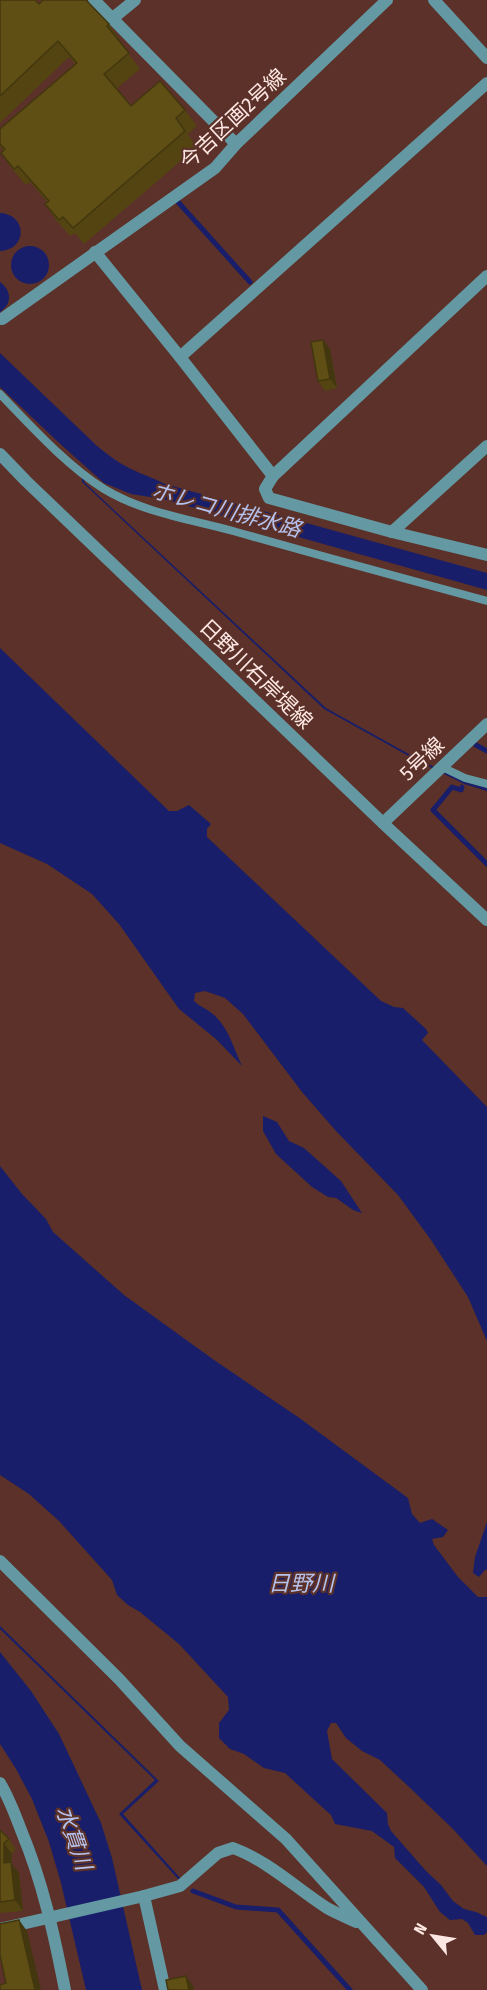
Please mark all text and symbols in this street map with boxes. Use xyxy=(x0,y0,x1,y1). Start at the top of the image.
street label: 今吉区画2号線 xyxy=(175,63,291,175)
water label: ホレコ川排水路 xyxy=(148,477,306,543)
street label: 日野川右岸堤線 xyxy=(194,614,318,734)
street label: 5号線 xyxy=(394,732,450,786)
water label: 日野川 xyxy=(268,1570,336,1597)
water label: 水貫川 xyxy=(50,1802,98,1875)
north arrow xyxy=(403,1906,463,1966)
text: N xyxy=(410,1920,431,1938)

